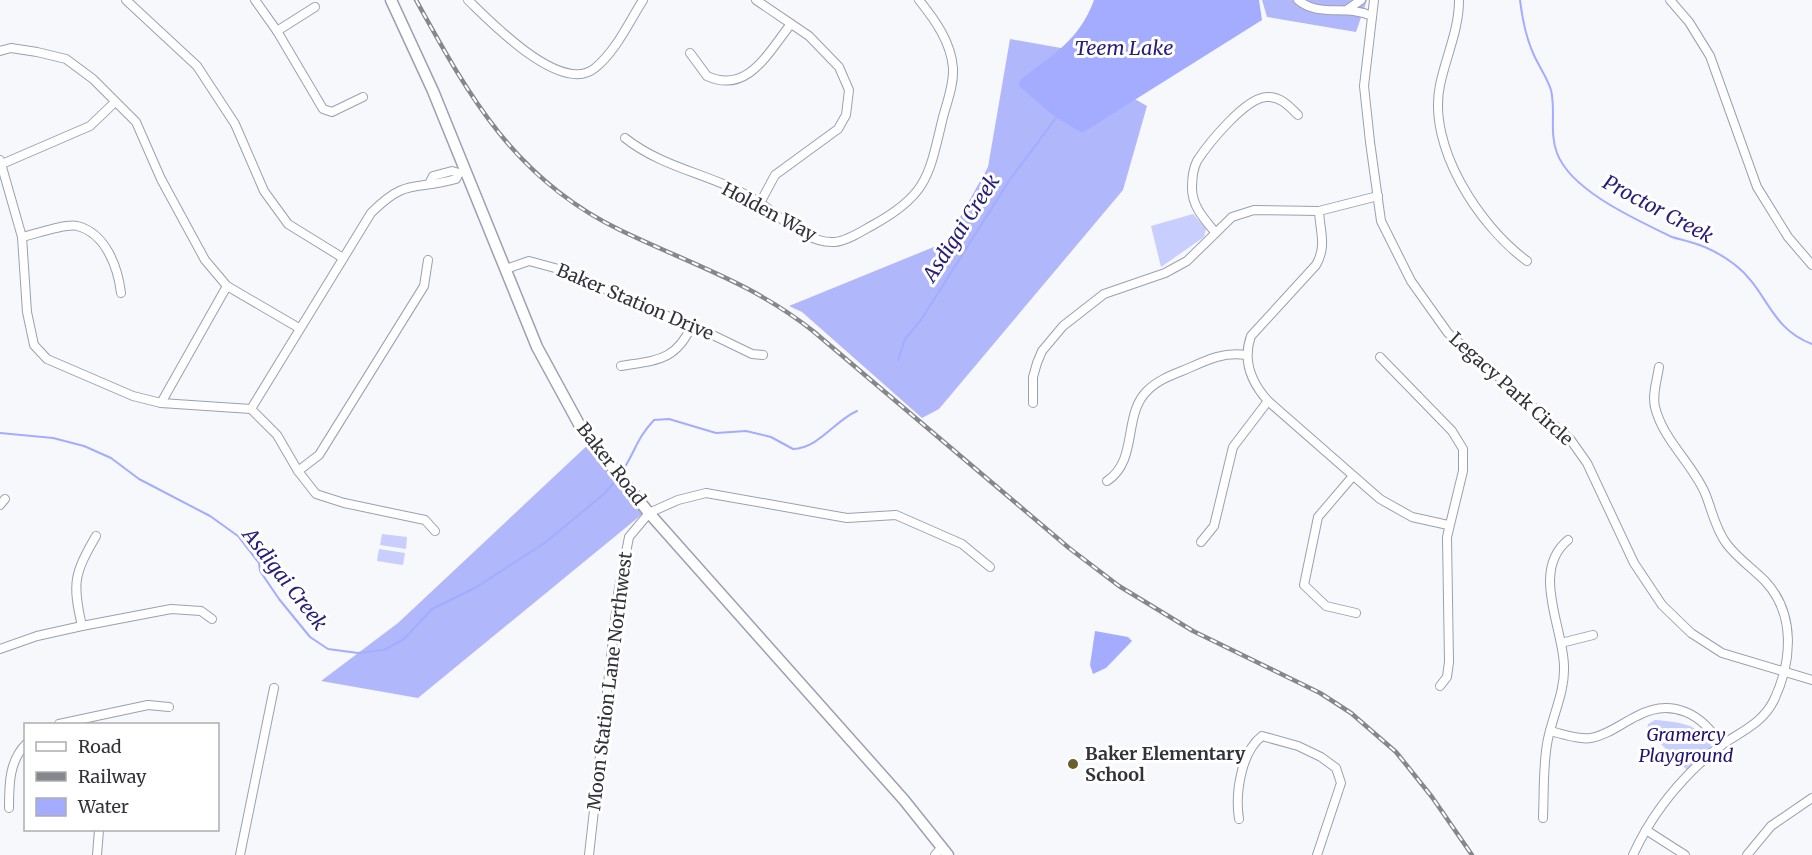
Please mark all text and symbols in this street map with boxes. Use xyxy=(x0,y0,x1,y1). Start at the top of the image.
water label: Teem Lake xyxy=(1075,35,1173,60)
water label: Asdigai Creek xyxy=(916,169,1005,288)
water label: Proctor Creek xyxy=(1599,169,1718,248)
street label: Holden Way xyxy=(718,177,821,246)
street label: Baker Station Drive xyxy=(553,258,717,345)
street label: Legacy Park Circle xyxy=(1445,327,1578,450)
street label: Baker Road xyxy=(572,418,651,510)
water label: Asdigai Creek xyxy=(237,521,333,635)
street label: Moon Station Lane Northwest xyxy=(582,550,637,812)
legend xyxy=(24,723,219,831)
park label: Gramercy Playground xyxy=(1639,723,1734,767)
text: Road xyxy=(78,735,122,758)
place label: Baker Elementary School xyxy=(1085,742,1246,786)
marker: Baker Elementary School xyxy=(1066,757,1080,771)
text: Railway xyxy=(78,765,147,788)
text: Water xyxy=(77,795,129,818)

